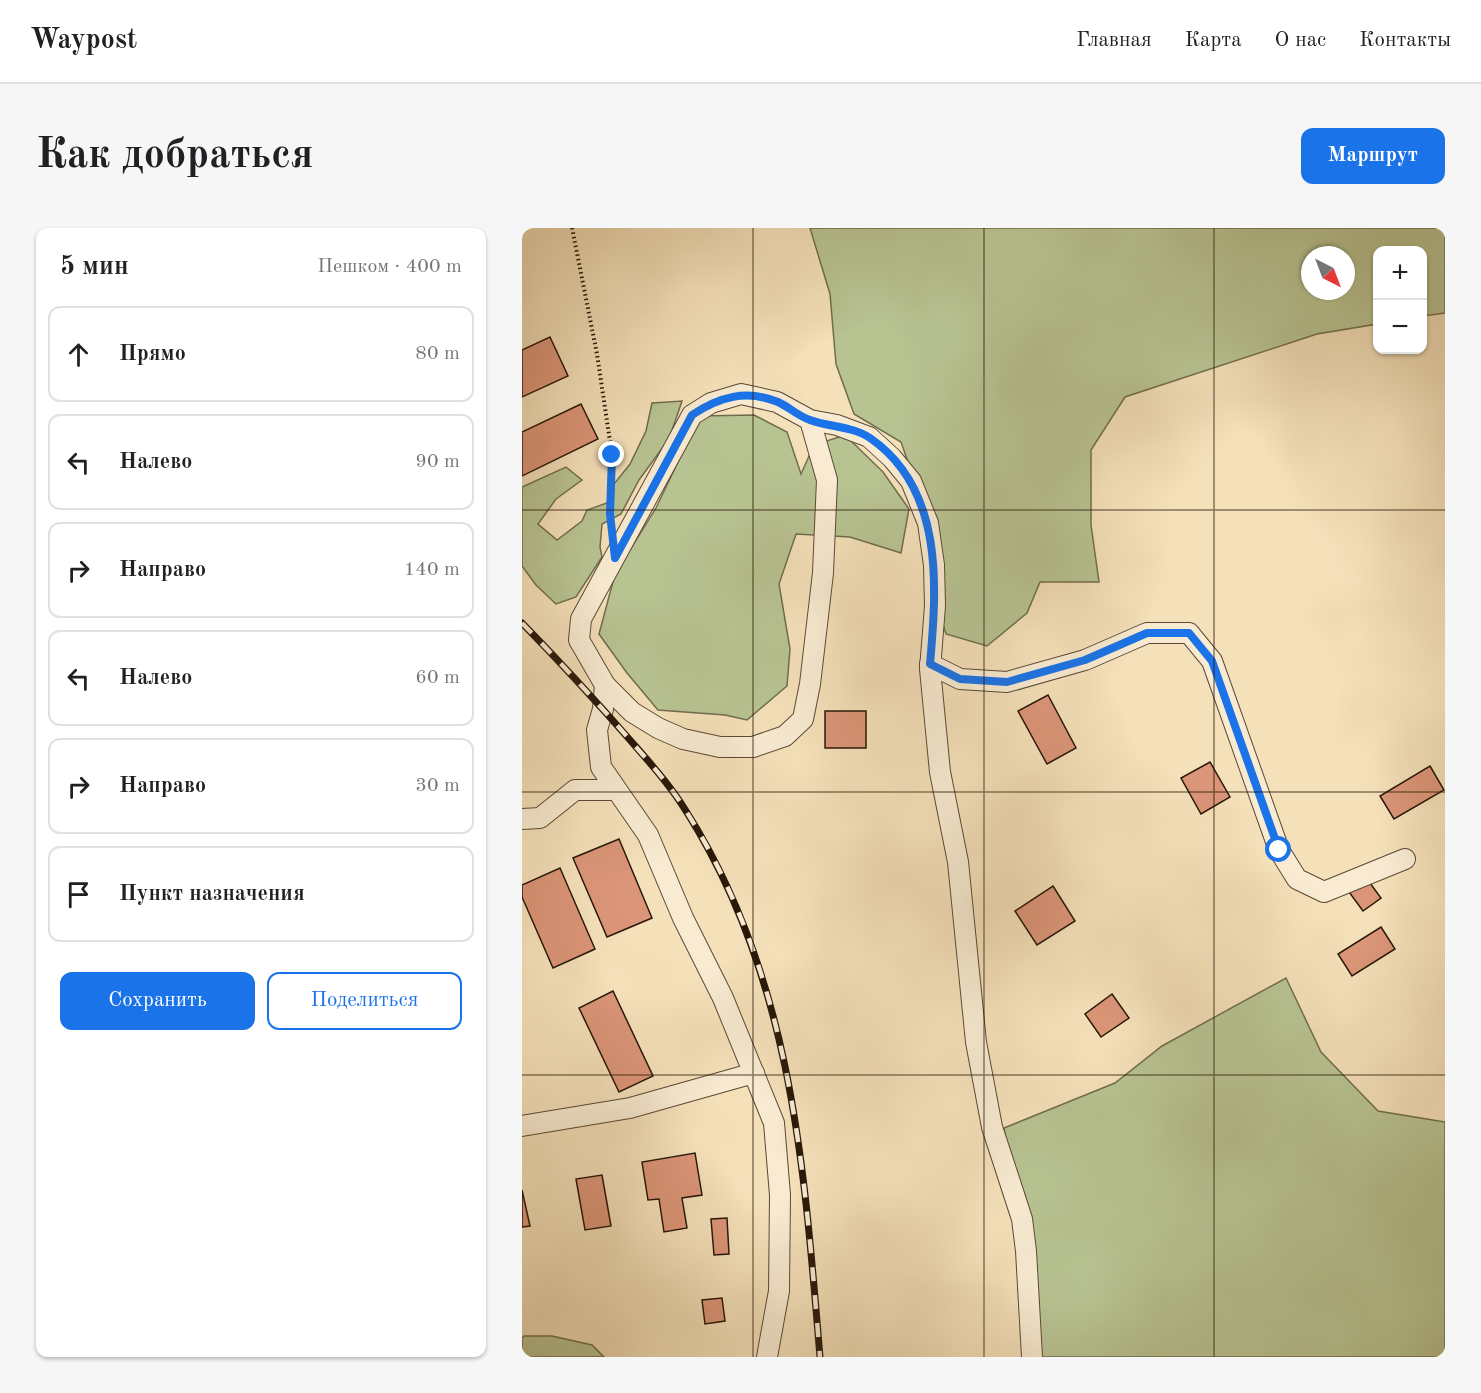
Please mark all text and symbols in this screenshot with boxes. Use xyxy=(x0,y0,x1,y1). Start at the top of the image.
text: Waypost xyxy=(30,27,137,55)
text: Главная xyxy=(1076,30,1152,51)
text: Карта xyxy=(1185,30,1242,51)
text: О нас xyxy=(1275,30,1326,51)
text: Контакты xyxy=(1359,30,1451,51)
button: Маршрут xyxy=(1301,128,1445,184)
text: Как добраться xyxy=(36,135,313,177)
north arrow xyxy=(1301,246,1355,300)
map controls xyxy=(1373,246,1427,354)
button: + xyxy=(1373,246,1427,300)
text: 5 мин xyxy=(60,254,129,280)
text: Пешком · 400 m xyxy=(317,257,462,277)
button: − xyxy=(1373,300,1427,354)
icon: ahead xyxy=(62,338,95,371)
text: Прямо xyxy=(119,343,186,365)
text: 80 m xyxy=(415,344,460,364)
route end xyxy=(598,441,624,467)
icon: left xyxy=(62,446,95,479)
text: Налево xyxy=(119,451,192,473)
text: 90 m xyxy=(415,452,460,472)
icon: right xyxy=(62,554,95,587)
text: Направо xyxy=(119,559,206,581)
text: 140 m xyxy=(404,560,460,580)
icon: left xyxy=(62,662,95,695)
text: Налево xyxy=(119,667,192,689)
text: 60 m xyxy=(415,668,460,688)
icon: right xyxy=(62,770,95,803)
text: Направо xyxy=(119,775,206,797)
text: 30 m xyxy=(415,776,460,796)
route start xyxy=(1265,836,1291,862)
icon: arrive xyxy=(62,878,95,911)
text: Пункт назначения xyxy=(119,883,305,905)
button: Сохранить xyxy=(60,972,255,1030)
button: Поделиться xyxy=(267,972,462,1030)

